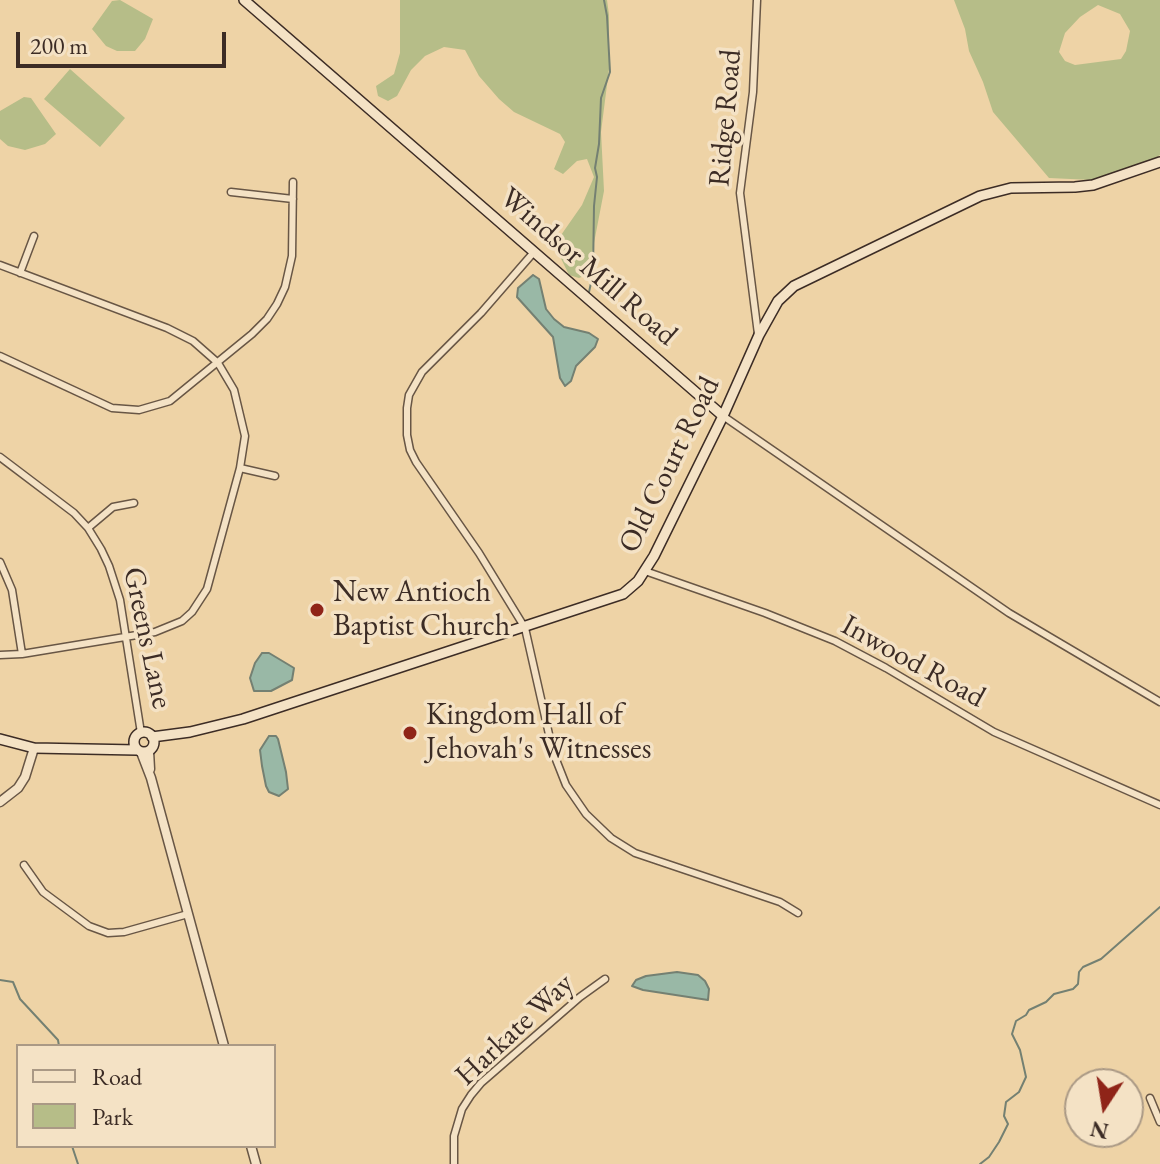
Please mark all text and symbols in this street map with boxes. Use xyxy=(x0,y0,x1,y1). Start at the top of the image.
scale bar xyxy=(20,16,230,66)
text: 200 m xyxy=(30,30,88,61)
street label: Ridge Road xyxy=(702,48,750,188)
street label: Windsor Mill Road xyxy=(492,180,684,354)
street label: Old Court Road xyxy=(612,371,728,559)
street label: Greens Lane xyxy=(114,564,180,712)
place label: New Antioch Baptist Church xyxy=(333,575,510,646)
marker: New Antioch Baptist Church xyxy=(308,601,326,619)
street label: Inwood Road xyxy=(835,608,991,716)
place label: Kingdom Hall of Jehovah's Witnesses xyxy=(426,698,652,768)
marker: Kingdom Hall of Jehovah's Witnesses xyxy=(401,724,419,742)
street label: Harkate Way xyxy=(448,966,582,1094)
legend xyxy=(16,1044,276,1148)
text: Road xyxy=(92,1061,142,1092)
north arrow xyxy=(1064,1068,1144,1148)
text: Park xyxy=(92,1101,133,1132)
text: N xyxy=(1088,1114,1111,1146)

